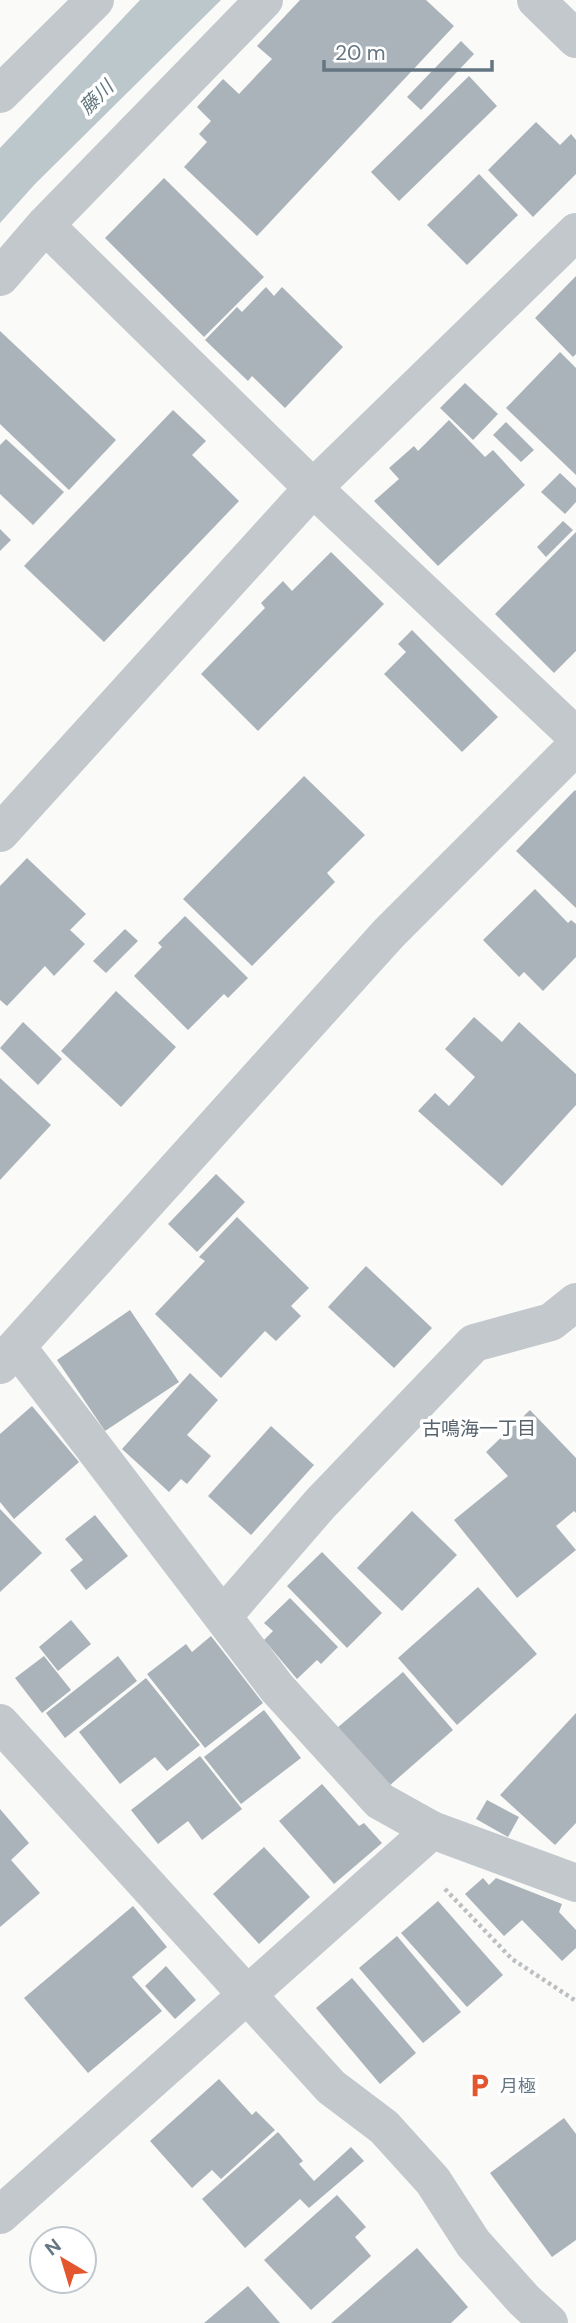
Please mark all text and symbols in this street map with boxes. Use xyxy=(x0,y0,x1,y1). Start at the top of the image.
scale bar xyxy=(324,28,492,72)
text: 20 m xyxy=(335,39,386,67)
water label: 藤川 xyxy=(74,74,120,120)
district label: 古鳴海一丁目 xyxy=(422,1416,536,1441)
parking icon: 月極 xyxy=(466,2072,494,2100)
place label: 月極 xyxy=(500,2074,536,2098)
north arrow xyxy=(28,2225,98,2295)
text: N xyxy=(40,2233,66,2261)

